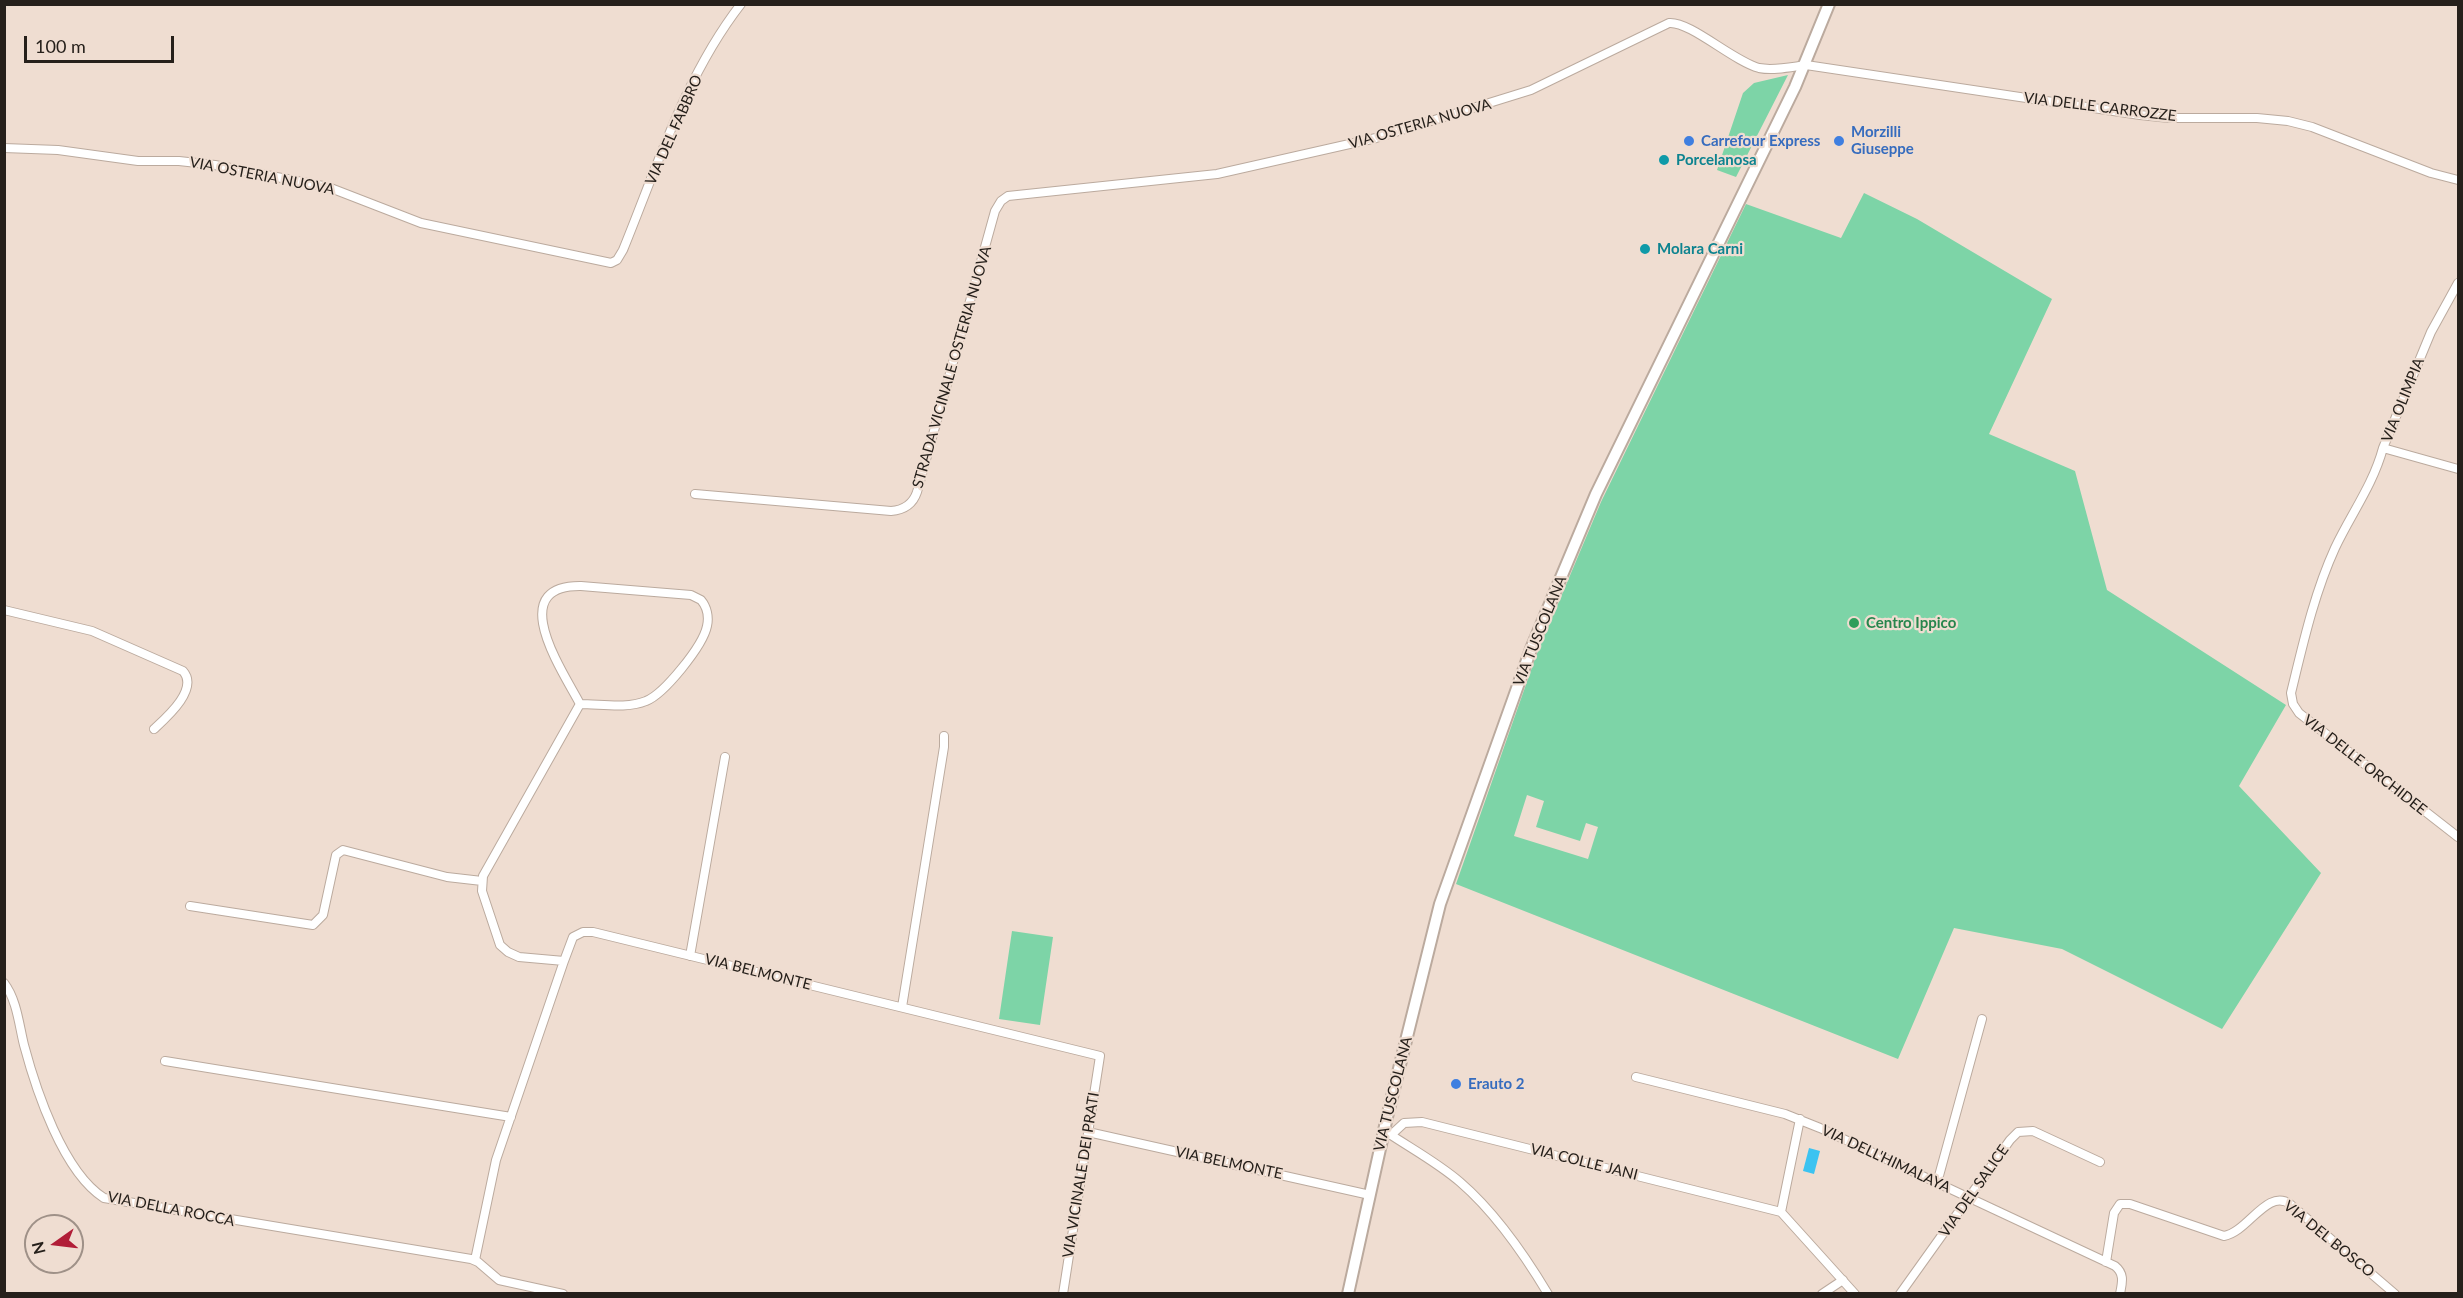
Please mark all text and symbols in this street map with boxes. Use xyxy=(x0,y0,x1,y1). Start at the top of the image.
scale bar xyxy=(27,24,177,62)
text: 100 m xyxy=(35,35,86,57)
street label: VIA DEL FABBRO xyxy=(642,72,706,188)
street label: VIA DELLE CARROZZE xyxy=(2023,89,2177,125)
street label: VIA OSTERIA NUOVA xyxy=(1347,95,1493,153)
place label: Morzilli Giuseppe xyxy=(1851,123,1914,158)
place label: Carrefour Express xyxy=(1701,132,1820,150)
marker: Carrefour Express xyxy=(1682,134,1696,148)
marker: Morzilli Giuseppe xyxy=(1832,134,1846,148)
place label: Porcelanosa xyxy=(1676,151,1757,169)
street label: VIA OSTERIA NUOVA xyxy=(188,153,336,199)
marker: Porcelanosa xyxy=(1657,153,1671,167)
place label: Molara Carni xyxy=(1657,240,1743,258)
marker: Molara Carni xyxy=(1638,242,1652,256)
street label: STRADA VICINALE OSTERIA NUOVA xyxy=(909,244,995,490)
street label: VIA OLIMPIA xyxy=(2378,355,2428,445)
street label: VIA TUSCOLANA xyxy=(1510,573,1570,689)
place label: Centro Ippico xyxy=(1866,614,1956,632)
marker: Centro Ippico xyxy=(1847,616,1861,630)
street label: VIA DELLE ORCHIDEE xyxy=(2300,711,2430,819)
street label: VIA BELMONTE xyxy=(703,950,813,994)
street label: VIA TUSCOLANA xyxy=(1370,1035,1416,1153)
place label: Erauto 2 xyxy=(1468,1075,1525,1093)
marker: Erauto 2 xyxy=(1449,1077,1463,1091)
street label: VIA VICINALE DEI PRATI xyxy=(1059,1091,1103,1259)
street label: VIA DELL'HIMALAYA xyxy=(1819,1121,1953,1197)
street label: VIA COLLE JANI xyxy=(1528,1140,1640,1184)
street label: VIA DEL SALICE xyxy=(1935,1141,2013,1241)
street label: VIA BELMONTE xyxy=(1174,1143,1284,1183)
street label: VIA DELLA ROCCA xyxy=(106,1188,236,1230)
street label: VIA DEL BOSCO xyxy=(2280,1197,2378,1281)
north arrow xyxy=(24,1214,84,1274)
text: N xyxy=(27,1240,49,1256)

